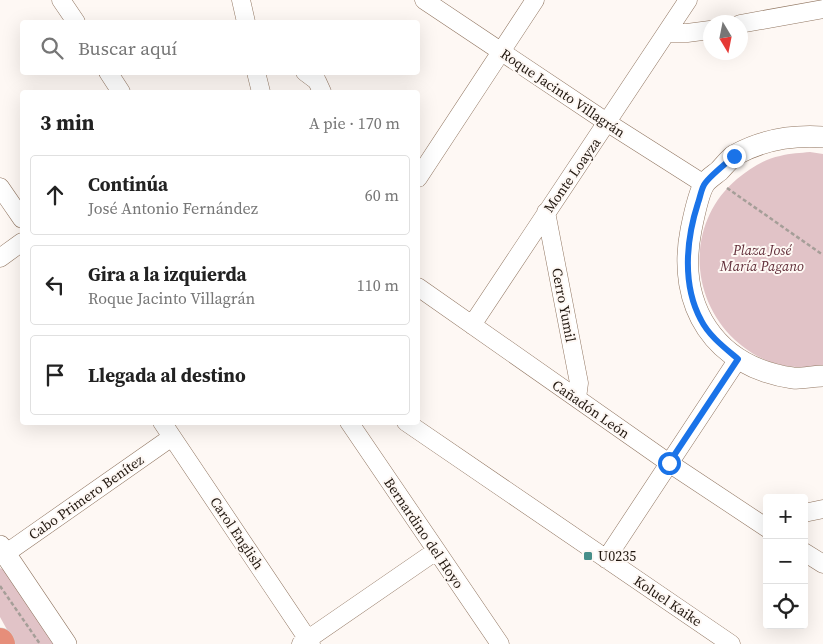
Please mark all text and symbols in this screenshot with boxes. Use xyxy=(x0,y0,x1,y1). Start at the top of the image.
north arrow xyxy=(703,15,748,60)
search box xyxy=(20,20,420,75)
icon: search xyxy=(38,34,66,62)
text: Buscar aquí xyxy=(78,35,177,61)
street label: Roque Jacinto Villagrán xyxy=(497,44,630,142)
text: 3 min xyxy=(40,108,95,137)
text: A pie · 170 m xyxy=(309,112,400,134)
street label: Monte Loayza xyxy=(539,133,606,216)
route end xyxy=(723,145,746,168)
text: Continúa xyxy=(88,171,168,197)
icon: ahead xyxy=(41,181,69,209)
text: 60 m xyxy=(365,184,399,206)
text: José Antonio Fernández xyxy=(88,197,258,219)
park label: Plaza José María Pagano xyxy=(719,240,804,276)
text: Gira a la izquierda xyxy=(88,261,247,287)
street label: Cerro Yumil xyxy=(547,266,581,344)
icon: left xyxy=(41,271,69,299)
text: 110 m xyxy=(357,274,399,296)
text: Roque Jacinto Villagrán xyxy=(88,287,255,309)
icon: arrive xyxy=(41,361,69,389)
text: Llegada al destino xyxy=(88,362,246,388)
street label: Cañadón León xyxy=(548,375,634,443)
street label: Cabo Primero Benítez xyxy=(24,449,148,544)
route start xyxy=(658,452,681,475)
street label: Bernardino del Hoyo xyxy=(379,474,469,593)
street label: Carol English xyxy=(205,493,269,573)
map controls xyxy=(763,494,808,629)
button: + xyxy=(763,494,808,539)
button: − xyxy=(763,539,808,584)
place label: U0235 xyxy=(598,546,636,566)
marker: U0235 xyxy=(582,550,594,562)
street label: Koluel Kaike xyxy=(630,571,706,631)
button: locate xyxy=(763,584,808,629)

